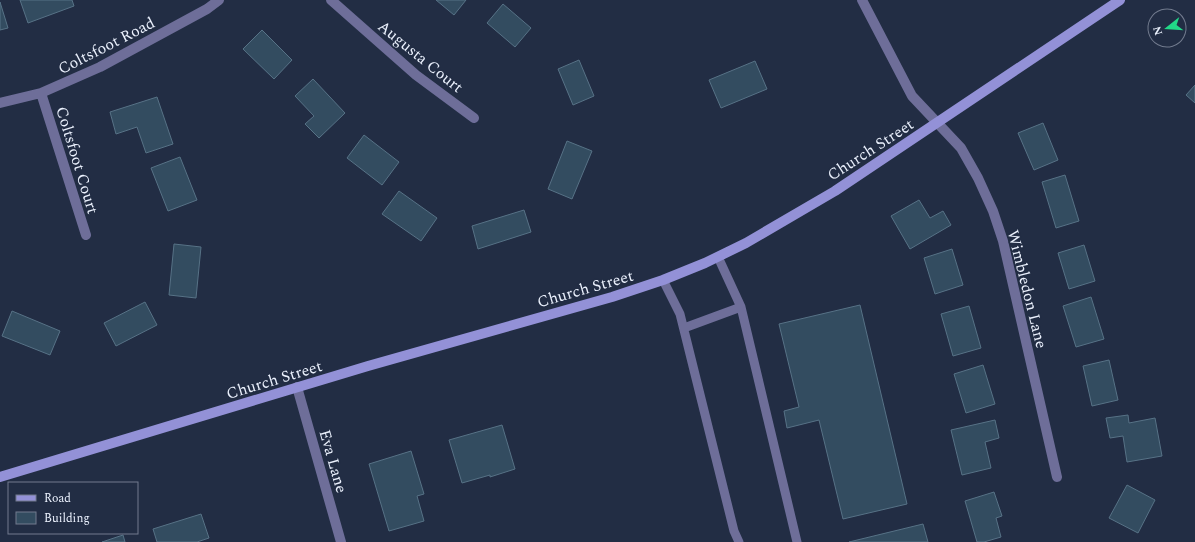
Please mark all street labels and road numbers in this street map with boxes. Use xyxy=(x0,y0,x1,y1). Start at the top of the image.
street label: Coltsfoot Road xyxy=(54,11,159,81)
street label: Augusta Court xyxy=(372,15,469,99)
street label: Coltsfoot Court xyxy=(49,104,105,217)
street label: Church Street xyxy=(822,113,919,187)
street label: Wimbledon Lane xyxy=(1001,227,1053,351)
street label: Church Street xyxy=(534,264,637,314)
street label: Church Street xyxy=(223,354,326,406)
street label: Eva Lane xyxy=(313,427,354,496)

